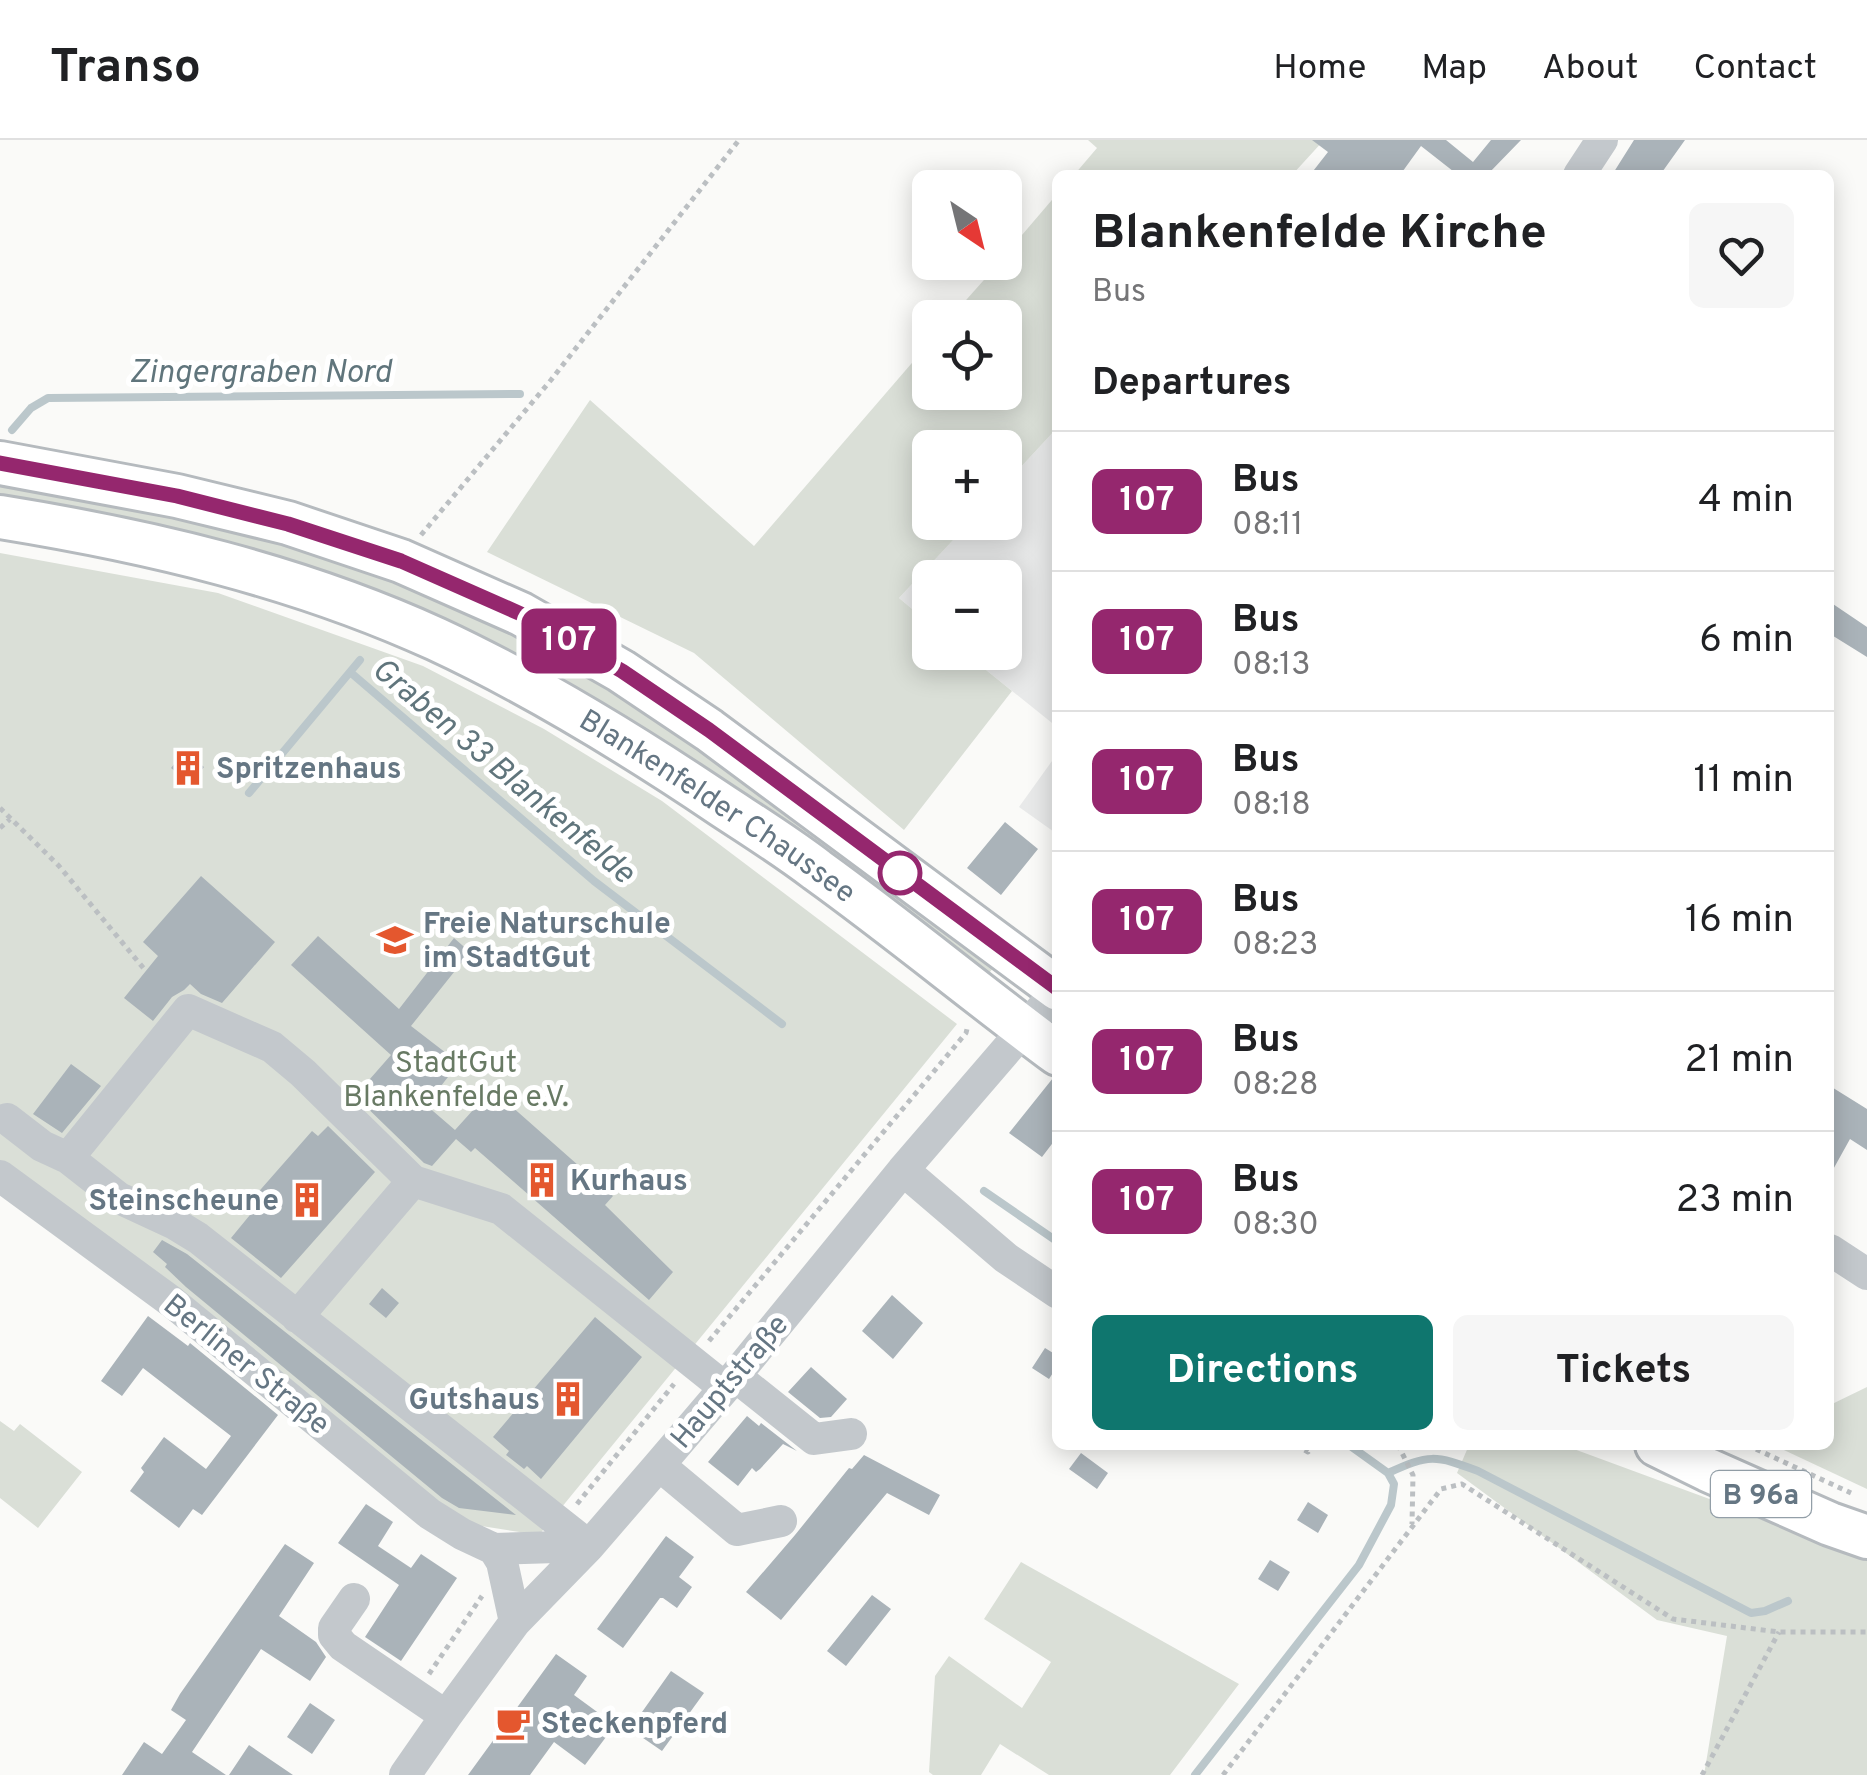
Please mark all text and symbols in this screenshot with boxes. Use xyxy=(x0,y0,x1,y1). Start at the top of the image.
text: Transo xyxy=(50,39,201,99)
text: Home xyxy=(1273,47,1366,91)
text: Map xyxy=(1421,47,1487,91)
text: About xyxy=(1542,47,1638,91)
text: Contact xyxy=(1693,47,1817,91)
north arrow xyxy=(912,170,1022,280)
map controls xyxy=(912,170,1022,670)
button: heart xyxy=(1689,203,1794,308)
text: Blankenfelde Kirche xyxy=(1092,205,1547,265)
text: Bus xyxy=(1092,273,1146,313)
button: locate xyxy=(912,300,1022,410)
water label: Zingergraben Nord xyxy=(129,354,393,394)
text: Departures xyxy=(1092,360,1292,409)
button: + xyxy=(912,430,1022,540)
text: Bus xyxy=(1232,457,1299,506)
text: 4 min xyxy=(1698,477,1794,526)
text: 107 xyxy=(1119,479,1175,523)
text: 08:11 xyxy=(1232,506,1303,546)
button: − xyxy=(912,560,1022,670)
text: Bus xyxy=(1232,597,1299,646)
line badge: 107 xyxy=(512,608,626,674)
text: 6 min xyxy=(1699,617,1794,666)
text: 107 xyxy=(541,619,597,663)
text: 107 xyxy=(1119,619,1175,663)
text: 08:13 xyxy=(1232,646,1311,686)
water label: Graben 33 Blankenfelde xyxy=(363,651,642,894)
street label: Blankenfelder Chaussee xyxy=(572,703,862,913)
text: Bus xyxy=(1232,737,1299,786)
building icon: Spritzenhaus xyxy=(169,749,207,787)
place label: Spritzenhaus xyxy=(216,752,401,789)
text: 11 min xyxy=(1693,757,1794,806)
text: 107 xyxy=(1119,759,1175,803)
text: 08:18 xyxy=(1232,786,1311,826)
unlabelled marker xyxy=(879,852,921,894)
text: Bus xyxy=(1232,877,1299,926)
text: 16 min xyxy=(1685,897,1794,946)
text: 107 xyxy=(1119,899,1175,943)
place label: Freie Naturschule im StadtGut xyxy=(423,907,671,978)
school or university icon: Freie Naturschule im StadtGut xyxy=(376,921,414,959)
text: 08:23 xyxy=(1232,926,1318,966)
text: Bus xyxy=(1232,1017,1299,1066)
text: 21 min xyxy=(1684,1037,1794,1086)
text: 107 xyxy=(1119,1039,1175,1083)
park label: StadtGut Blankenfelde e.V. xyxy=(343,1046,569,1117)
text: 08:28 xyxy=(1232,1066,1318,1106)
text: Bus xyxy=(1232,1157,1299,1206)
building icon: Kurhaus xyxy=(523,1161,561,1199)
place label: Kurhaus xyxy=(570,1164,688,1201)
text: 23 min xyxy=(1676,1177,1794,1226)
text: 107 xyxy=(1119,1179,1175,1223)
building icon: Steinscheune xyxy=(288,1181,326,1219)
place label: Steinscheune xyxy=(89,1184,279,1221)
text: 08:30 xyxy=(1232,1206,1319,1246)
street label: Berliner Straße xyxy=(155,1288,336,1444)
street label: Hauptstraße xyxy=(664,1308,798,1457)
button: Directions xyxy=(1092,1315,1433,1430)
button: Tickets xyxy=(1453,1315,1794,1430)
building icon: Gutshaus xyxy=(549,1380,587,1418)
place label: Gutshaus xyxy=(408,1383,540,1420)
road number: B 96a xyxy=(1711,1471,1811,1517)
cafe icon: Steckenpferd xyxy=(494,1704,532,1742)
place label: Steckenpferd xyxy=(541,1707,728,1744)

